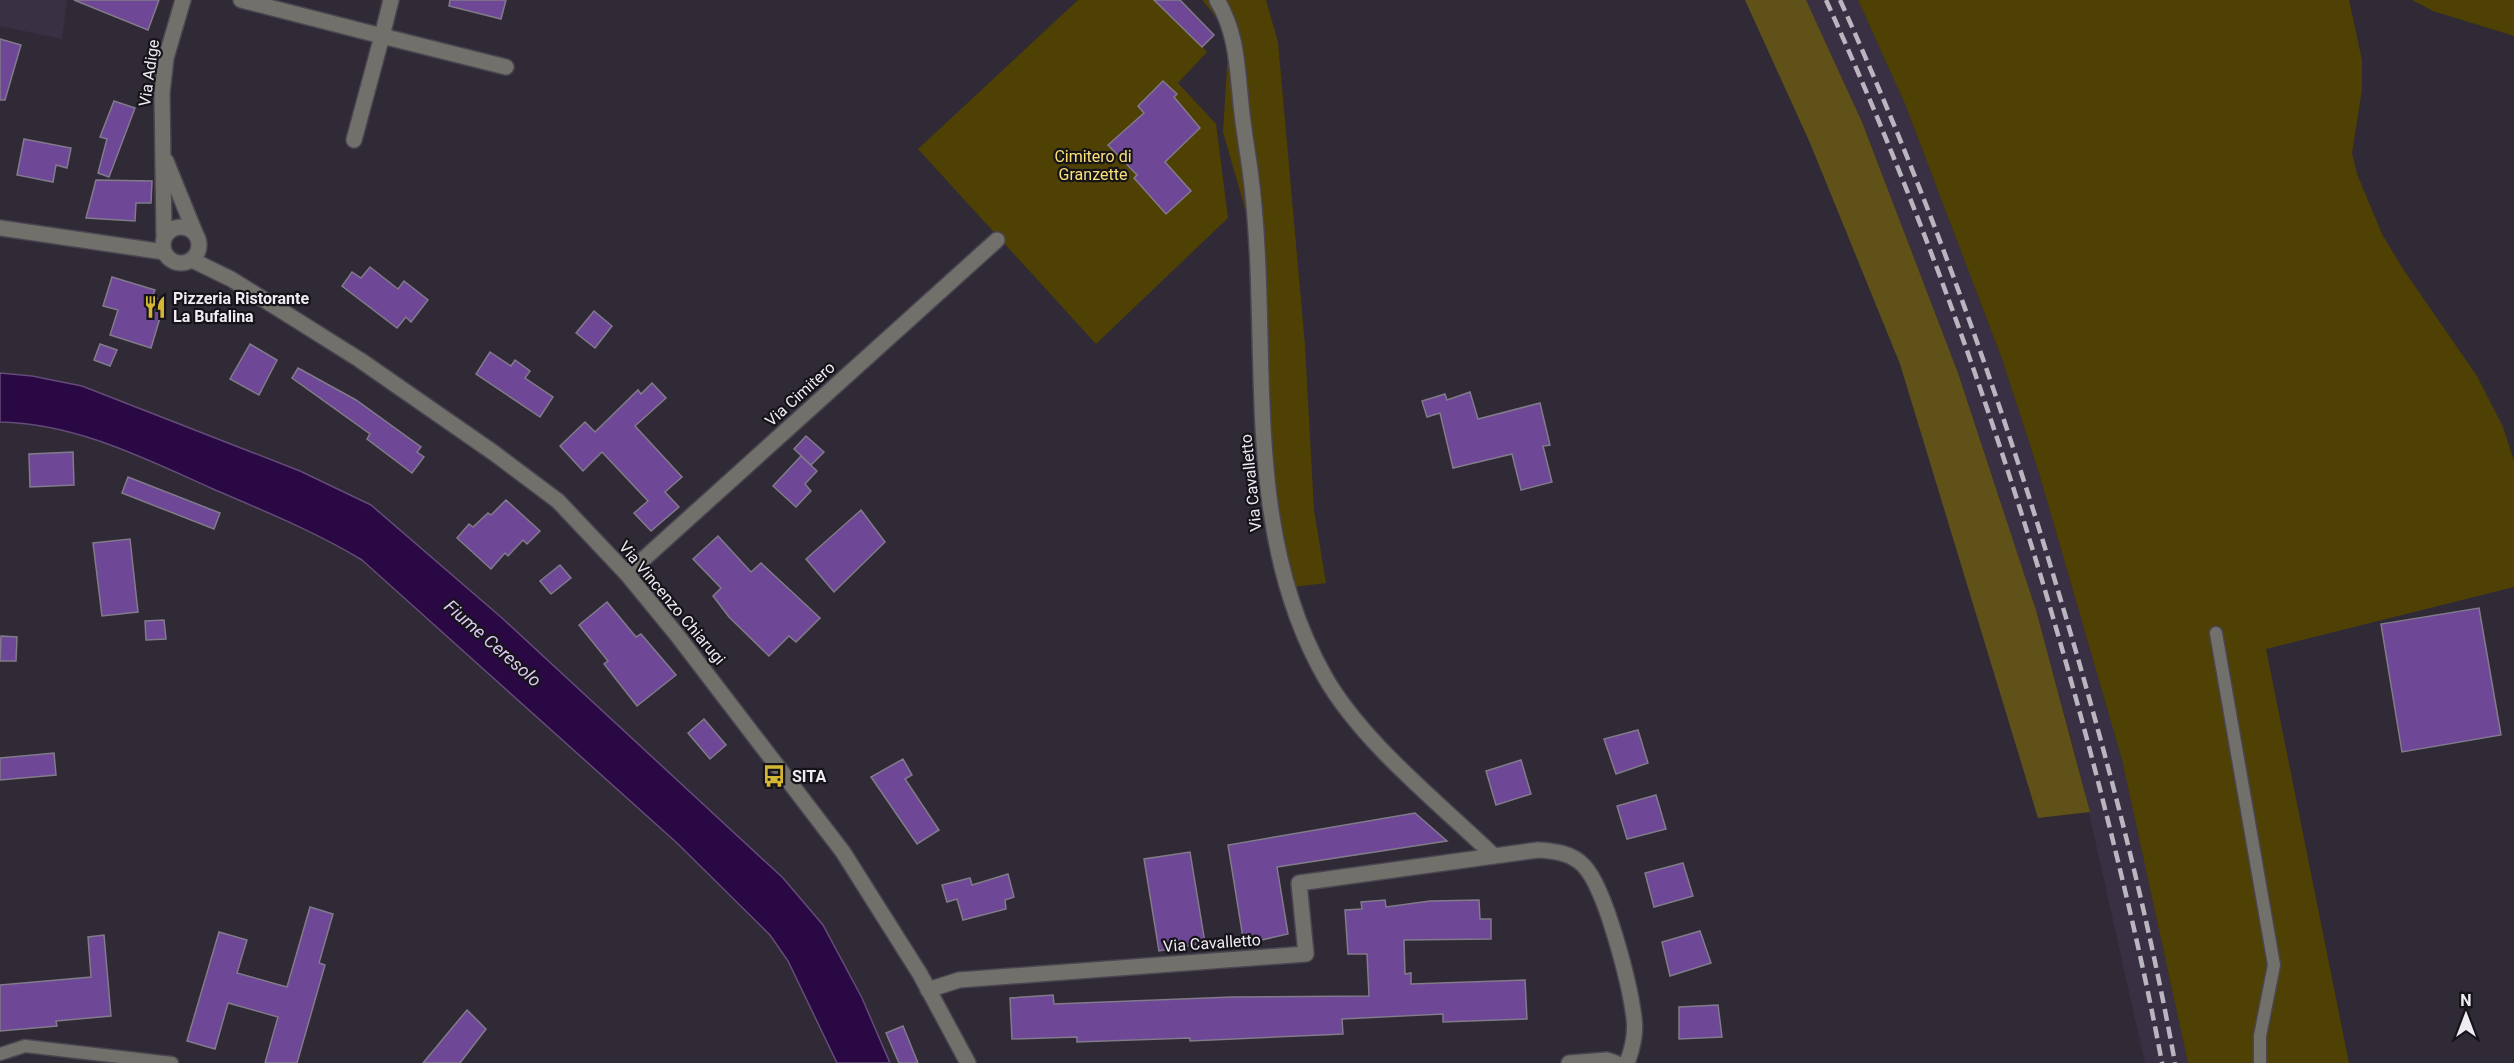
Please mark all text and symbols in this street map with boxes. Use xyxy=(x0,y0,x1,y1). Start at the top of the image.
street label: Via Adige xyxy=(135,38,163,108)
park label: Cimitero di Granzette xyxy=(1054,147,1132,184)
place label: Pizzeria Ristorante La Bufalina xyxy=(173,289,309,326)
restaurant icon: Pizzeria Ristorante La Bufalina xyxy=(142,294,168,320)
street label: Via Cimitero xyxy=(761,358,839,430)
street label: Via Cavalletto xyxy=(1236,433,1266,533)
street label: Via Vincenzo Chiarugi xyxy=(615,537,729,669)
water label: Fiume Ceresolo xyxy=(440,595,546,691)
bus stop icon: SITA xyxy=(761,763,787,789)
place label: SITA xyxy=(792,767,826,786)
street label: Via Cavalletto xyxy=(1163,930,1261,956)
north arrow xyxy=(2436,985,2496,1045)
text: N xyxy=(2460,991,2472,1010)

